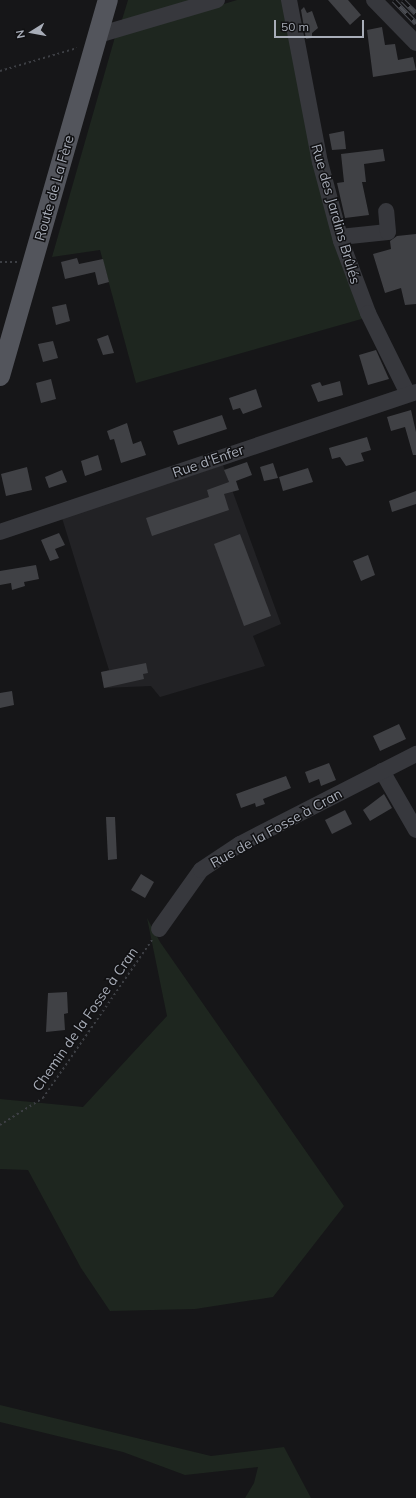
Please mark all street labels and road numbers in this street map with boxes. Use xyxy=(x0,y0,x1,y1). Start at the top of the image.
street label: Route de La Fère xyxy=(31,133,77,243)
street label: Rue des Jardins Brûlés xyxy=(308,142,364,286)
street label: Rue d'Enfer xyxy=(170,441,246,481)
street label: Rue de la Fosse à Cran xyxy=(207,785,345,871)
street label: Chemin de la Fosse à Cran xyxy=(29,944,141,1094)

